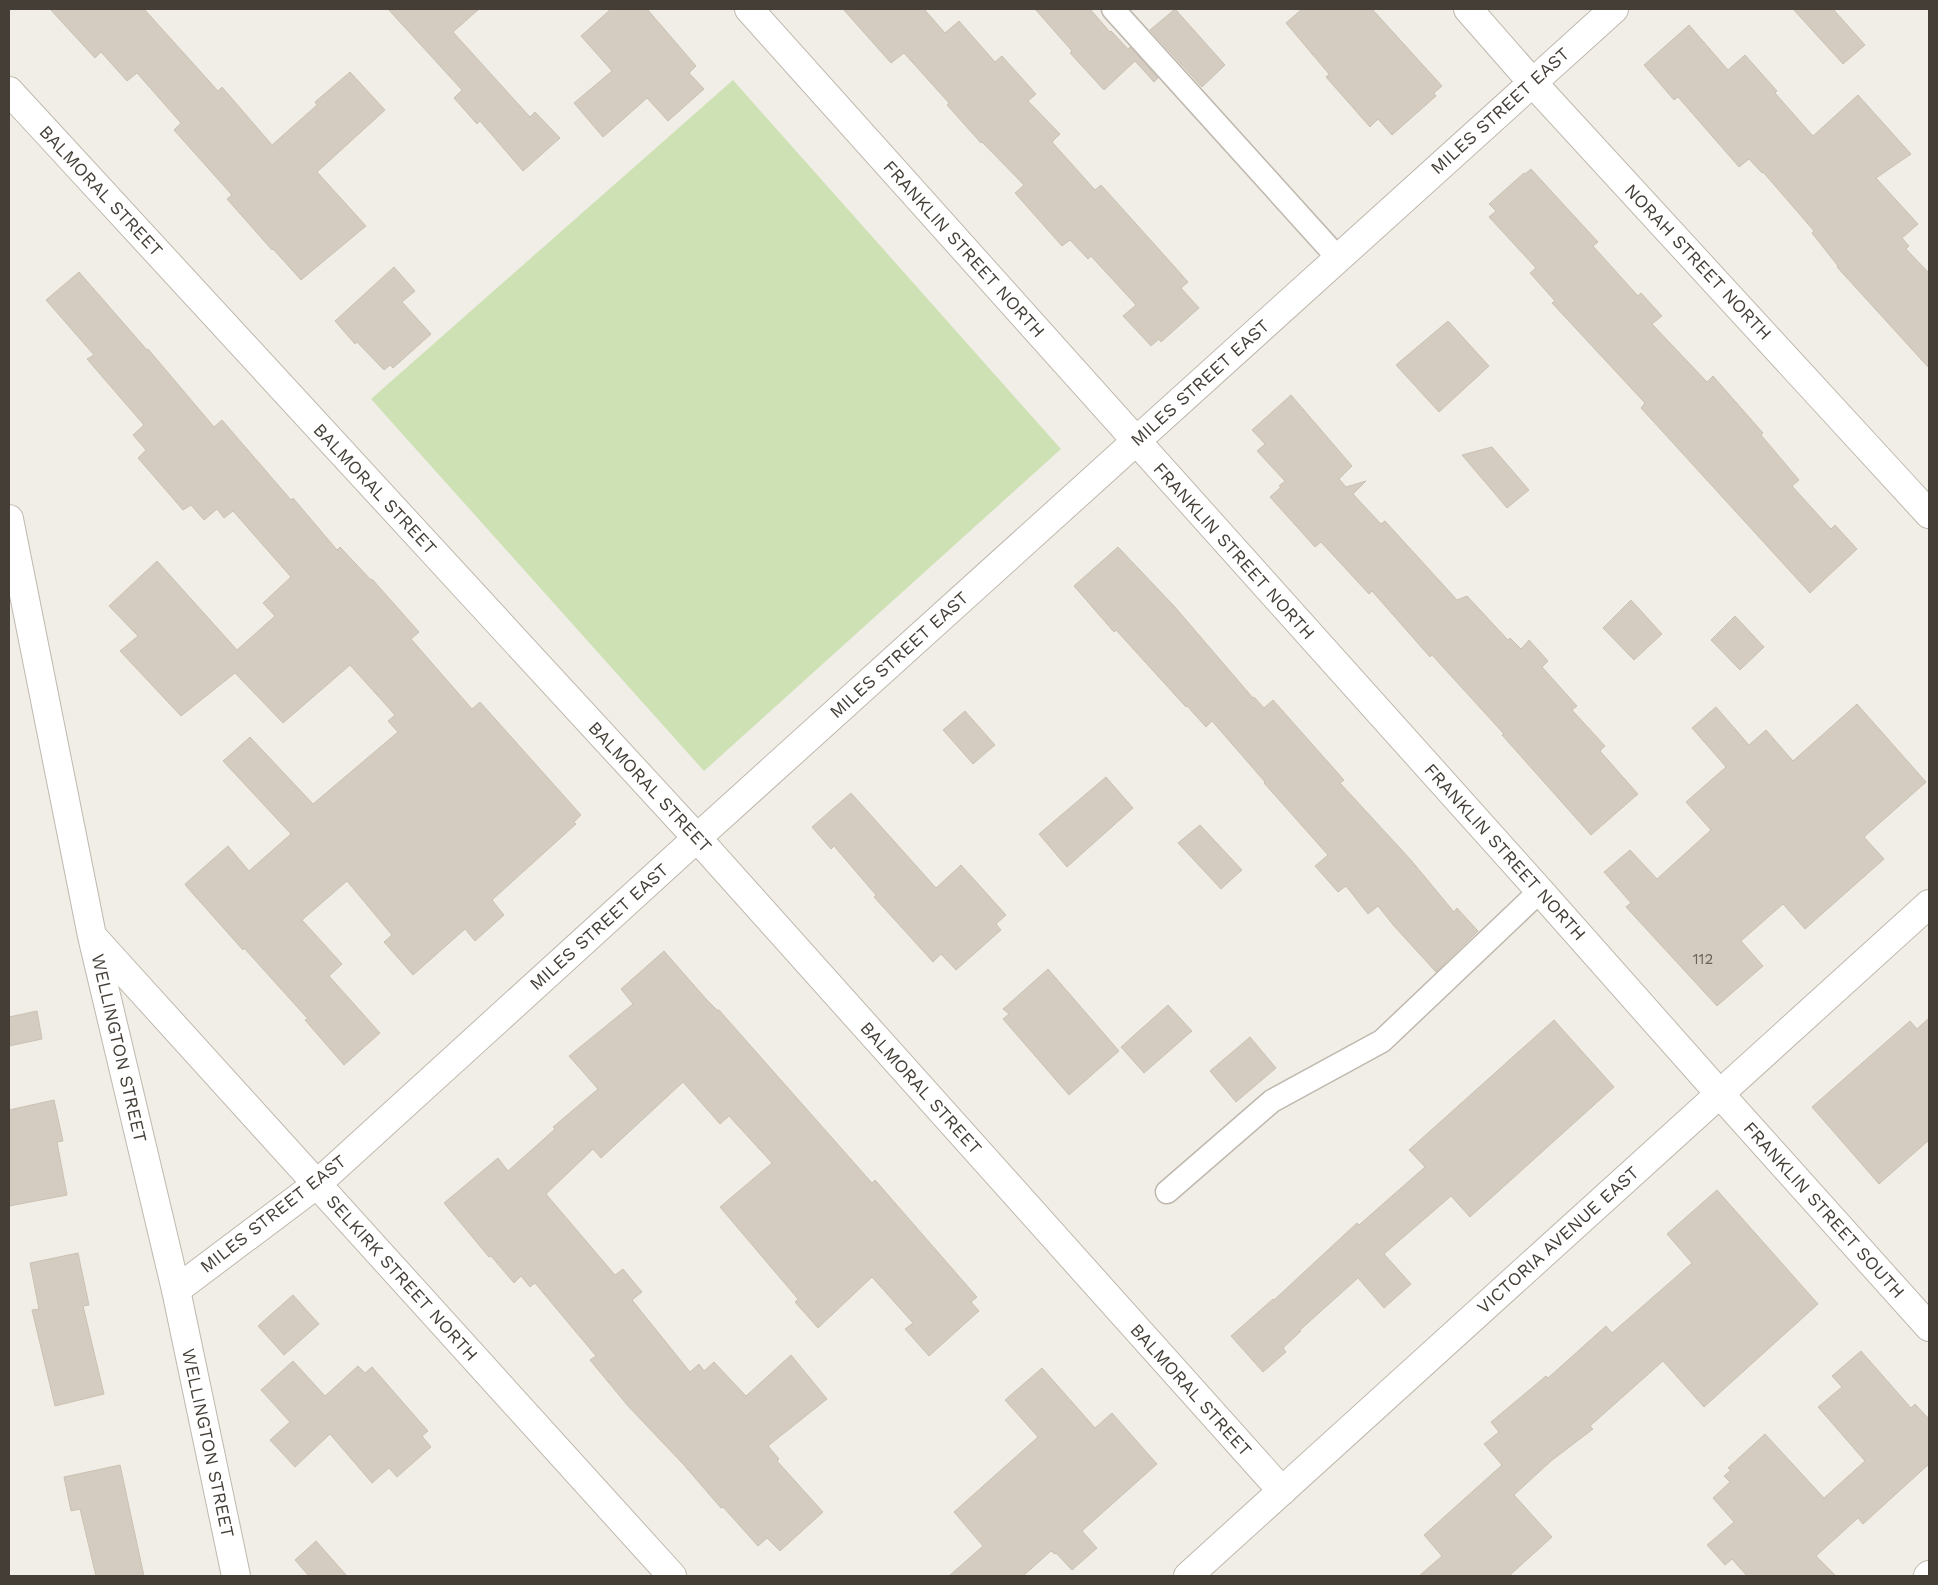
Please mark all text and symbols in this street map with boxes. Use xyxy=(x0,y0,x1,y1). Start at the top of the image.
street label: MILES STREET EAST xyxy=(1426,43,1573,178)
street label: BALMORAL STREET xyxy=(35,121,167,260)
street label: FRANKLIN STREET NORTH xyxy=(879,156,1049,342)
street label: NORAH STREET NORTH xyxy=(1621,179,1776,344)
street label: MILES STREET EAST xyxy=(1126,315,1273,450)
street label: BALMORAL STREET xyxy=(309,419,441,558)
street label: FRANKLIN STREET NORTH xyxy=(1149,458,1319,644)
street label: MILES STREET EAST xyxy=(825,587,972,722)
street label: BALMORAL STREET xyxy=(584,717,716,856)
street label: FRANKLIN STREET NORTH xyxy=(1420,759,1590,945)
street label: MILES STREET EAST xyxy=(525,859,672,994)
house number: 112 xyxy=(1693,950,1713,968)
street label: WELLINGTON STREET xyxy=(88,952,151,1144)
street label: BALMORAL STREET xyxy=(856,1017,986,1158)
street label: FRANKLIN STREET SOUTH xyxy=(1739,1117,1909,1302)
street label: MILES STREET EAST xyxy=(196,1150,350,1277)
street label: VICTORIA AVENUE EAST xyxy=(1473,1162,1643,1318)
street label: SELKIRK STREET NORTH xyxy=(322,1190,483,1365)
street label: BALMORAL STREET xyxy=(1126,1319,1256,1460)
street label: WELLINGTON STREET xyxy=(178,1346,239,1539)

